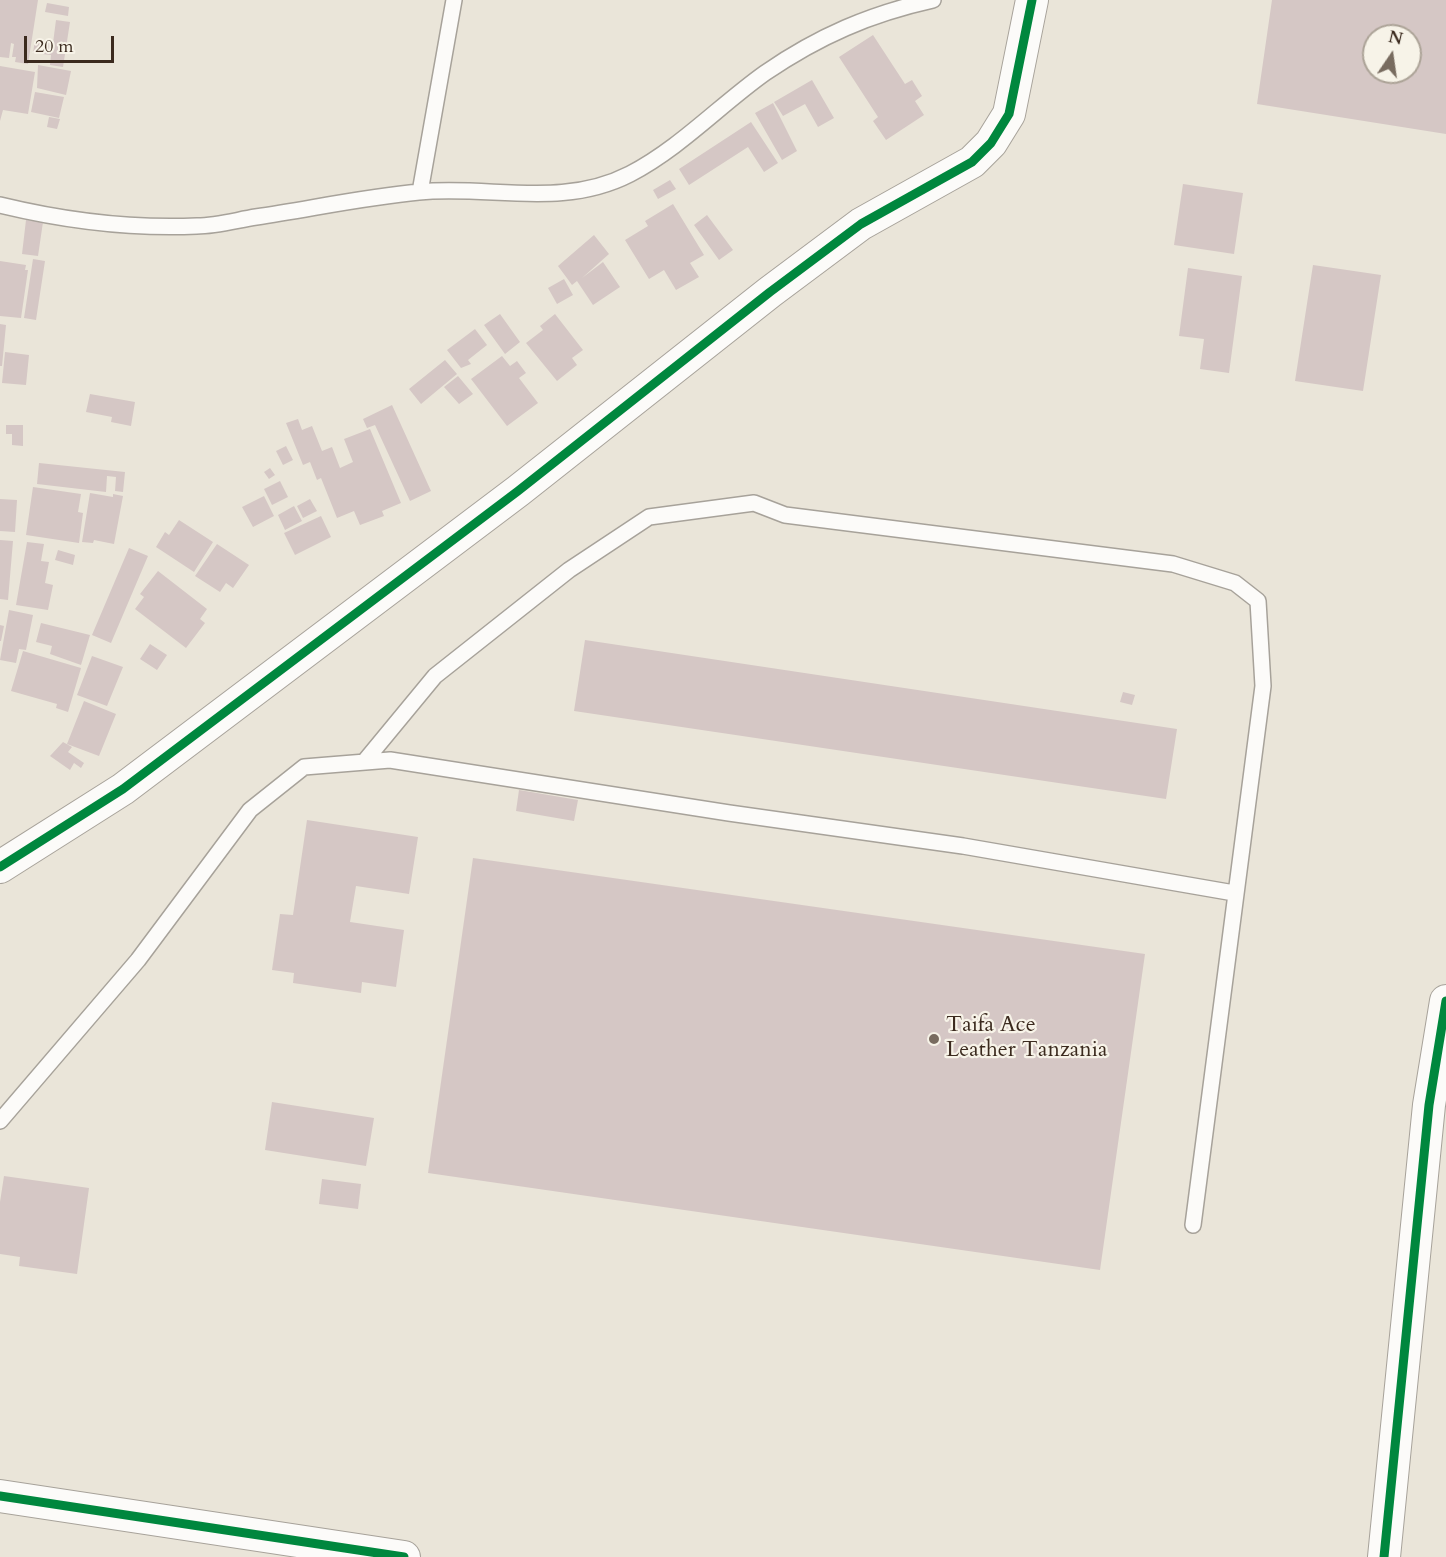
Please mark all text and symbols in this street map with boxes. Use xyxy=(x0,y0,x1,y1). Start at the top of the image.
scale bar xyxy=(27,24,117,62)
north arrow xyxy=(1362,24,1422,84)
text: N xyxy=(1386,26,1405,51)
text: 20 m xyxy=(35,34,74,59)
place label: Taifa Ace Leather Tanzania xyxy=(946,1013,1107,1064)
marker: Taifa Ace Leather Tanzania xyxy=(927,1032,941,1046)

